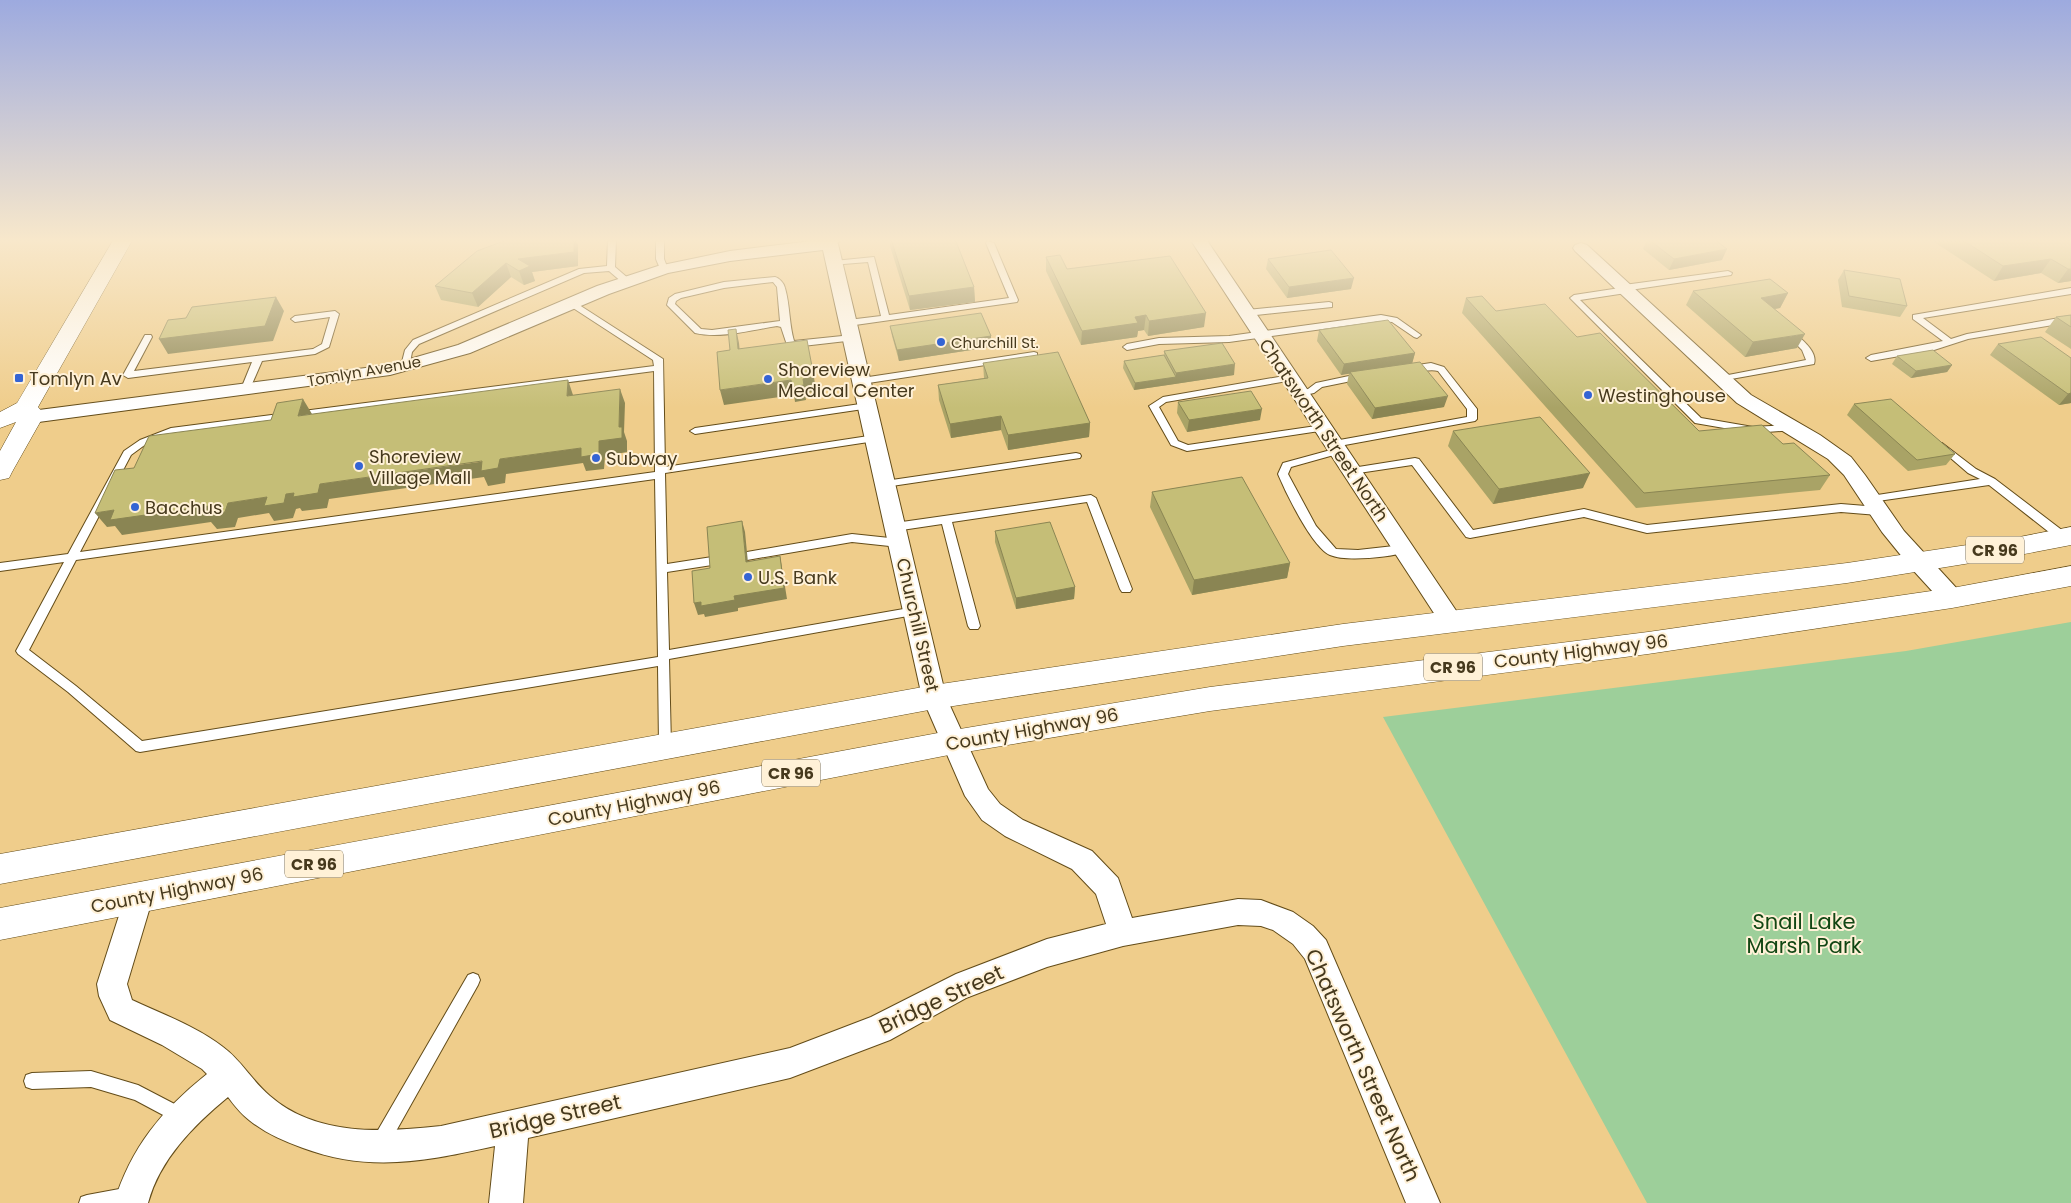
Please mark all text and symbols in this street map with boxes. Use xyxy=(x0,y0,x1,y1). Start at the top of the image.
place label: Churchill St. xyxy=(951,332,1039,353)
street label: Chatsworth Street North xyxy=(1253,334,1395,526)
marker: Churchill St. xyxy=(935,336,947,348)
street label: Tomlyn Avenue xyxy=(305,351,423,391)
place label: Shoreview Medical Center xyxy=(778,357,915,403)
place label: Tomlyn Av xyxy=(29,366,122,391)
marker: Tomlyn Av xyxy=(13,372,25,384)
marker: Shoreview Medical Center xyxy=(762,373,774,385)
place label: Westinghouse xyxy=(1598,383,1726,408)
marker: Westinghouse xyxy=(1582,389,1594,401)
place label: Shoreview Village Mall xyxy=(369,444,471,490)
place label: Subway xyxy=(606,446,677,471)
marker: Subway xyxy=(590,452,602,464)
marker: Shoreview Village Mall xyxy=(353,460,365,472)
place label: Bacchus xyxy=(145,495,223,520)
marker: Bacchus xyxy=(129,501,141,513)
road number: CR 96 xyxy=(1966,536,2024,564)
street label: Churchill Street xyxy=(890,555,946,695)
place label: U.S. Bank xyxy=(758,565,838,590)
marker: U.S. Bank xyxy=(742,571,754,583)
street label: County Highway 96 xyxy=(1493,628,1669,674)
road number: CR 96 xyxy=(1424,654,1482,680)
street label: County Highway 96 xyxy=(944,701,1120,757)
road number: CR 96 xyxy=(762,760,820,786)
street label: County Highway 96 xyxy=(546,774,722,832)
road number: CR 96 xyxy=(285,851,343,878)
street label: County Highway 96 xyxy=(89,861,265,919)
park label: Snail Lake Marsh Park xyxy=(1746,907,1862,960)
street label: Chatsworth Street North xyxy=(1299,944,1427,1186)
street label: Bridge Street xyxy=(874,957,1008,1041)
street label: Bridge Street xyxy=(486,1087,624,1145)

